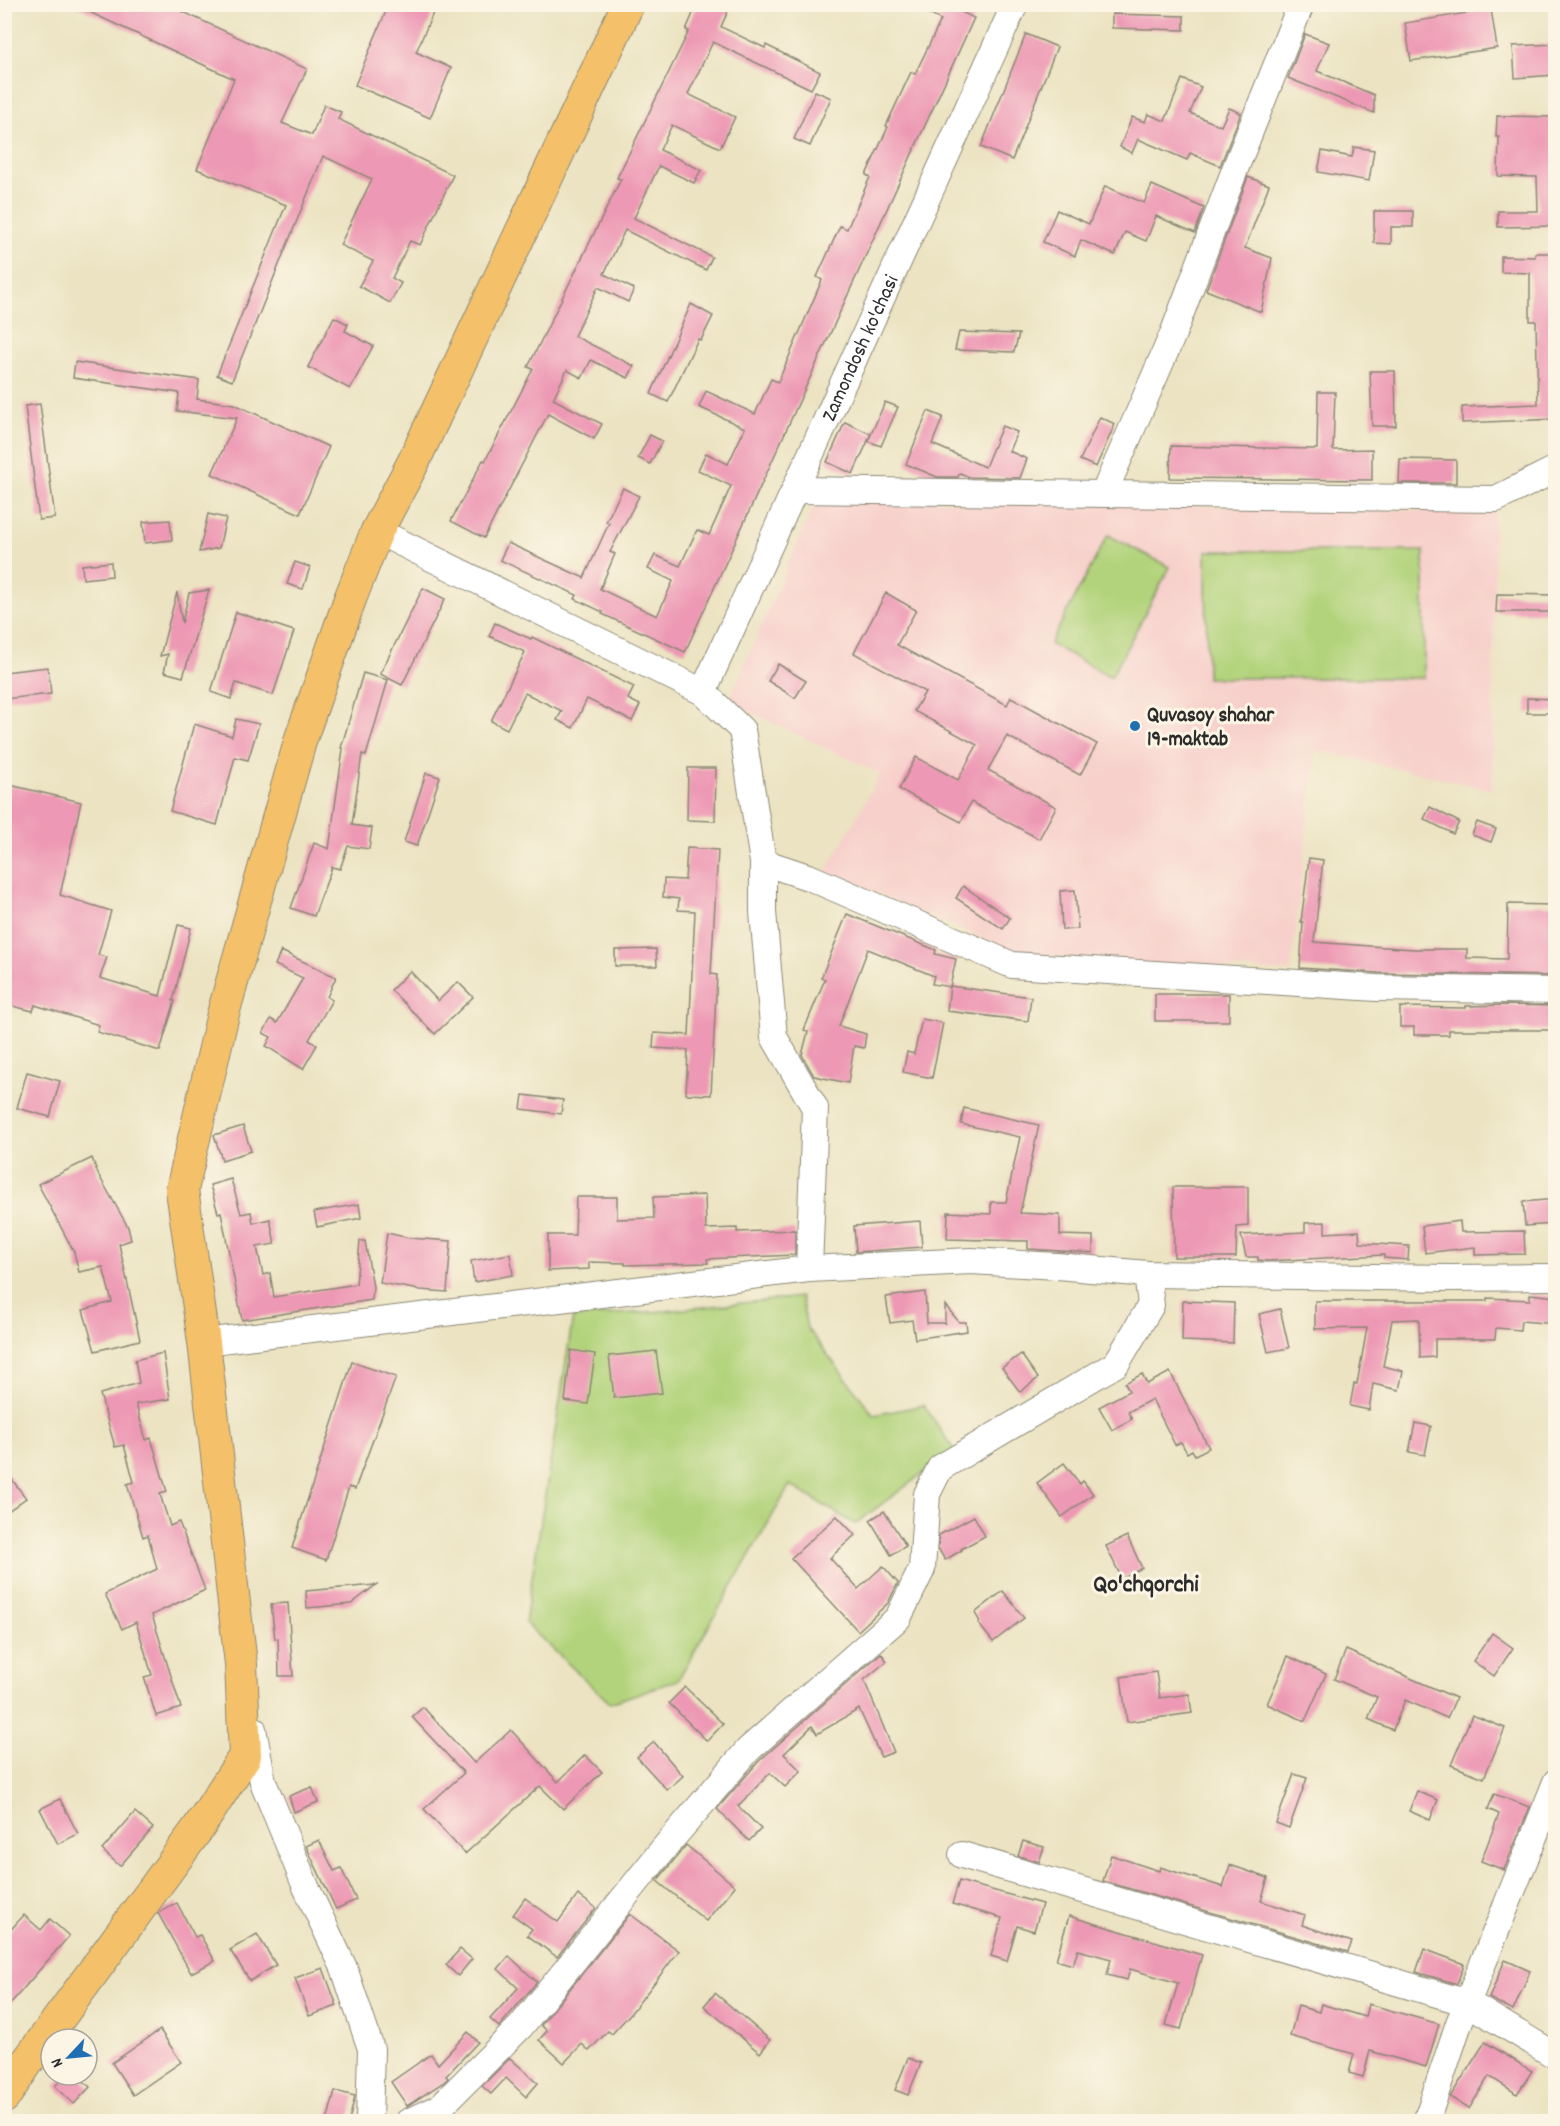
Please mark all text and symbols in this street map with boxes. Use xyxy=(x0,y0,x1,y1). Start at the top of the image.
street label: Zamondosh ko'chasi xyxy=(816,271,908,427)
place label: Quvasoy shahar 19-maktab xyxy=(1147,702,1275,756)
marker: Quvasoy shahar 19-maktab xyxy=(1128,719,1142,733)
district label: Qo'chqorchi xyxy=(1093,1569,1199,1603)
north arrow xyxy=(39,2027,99,2087)
text: N xyxy=(46,2054,70,2071)

